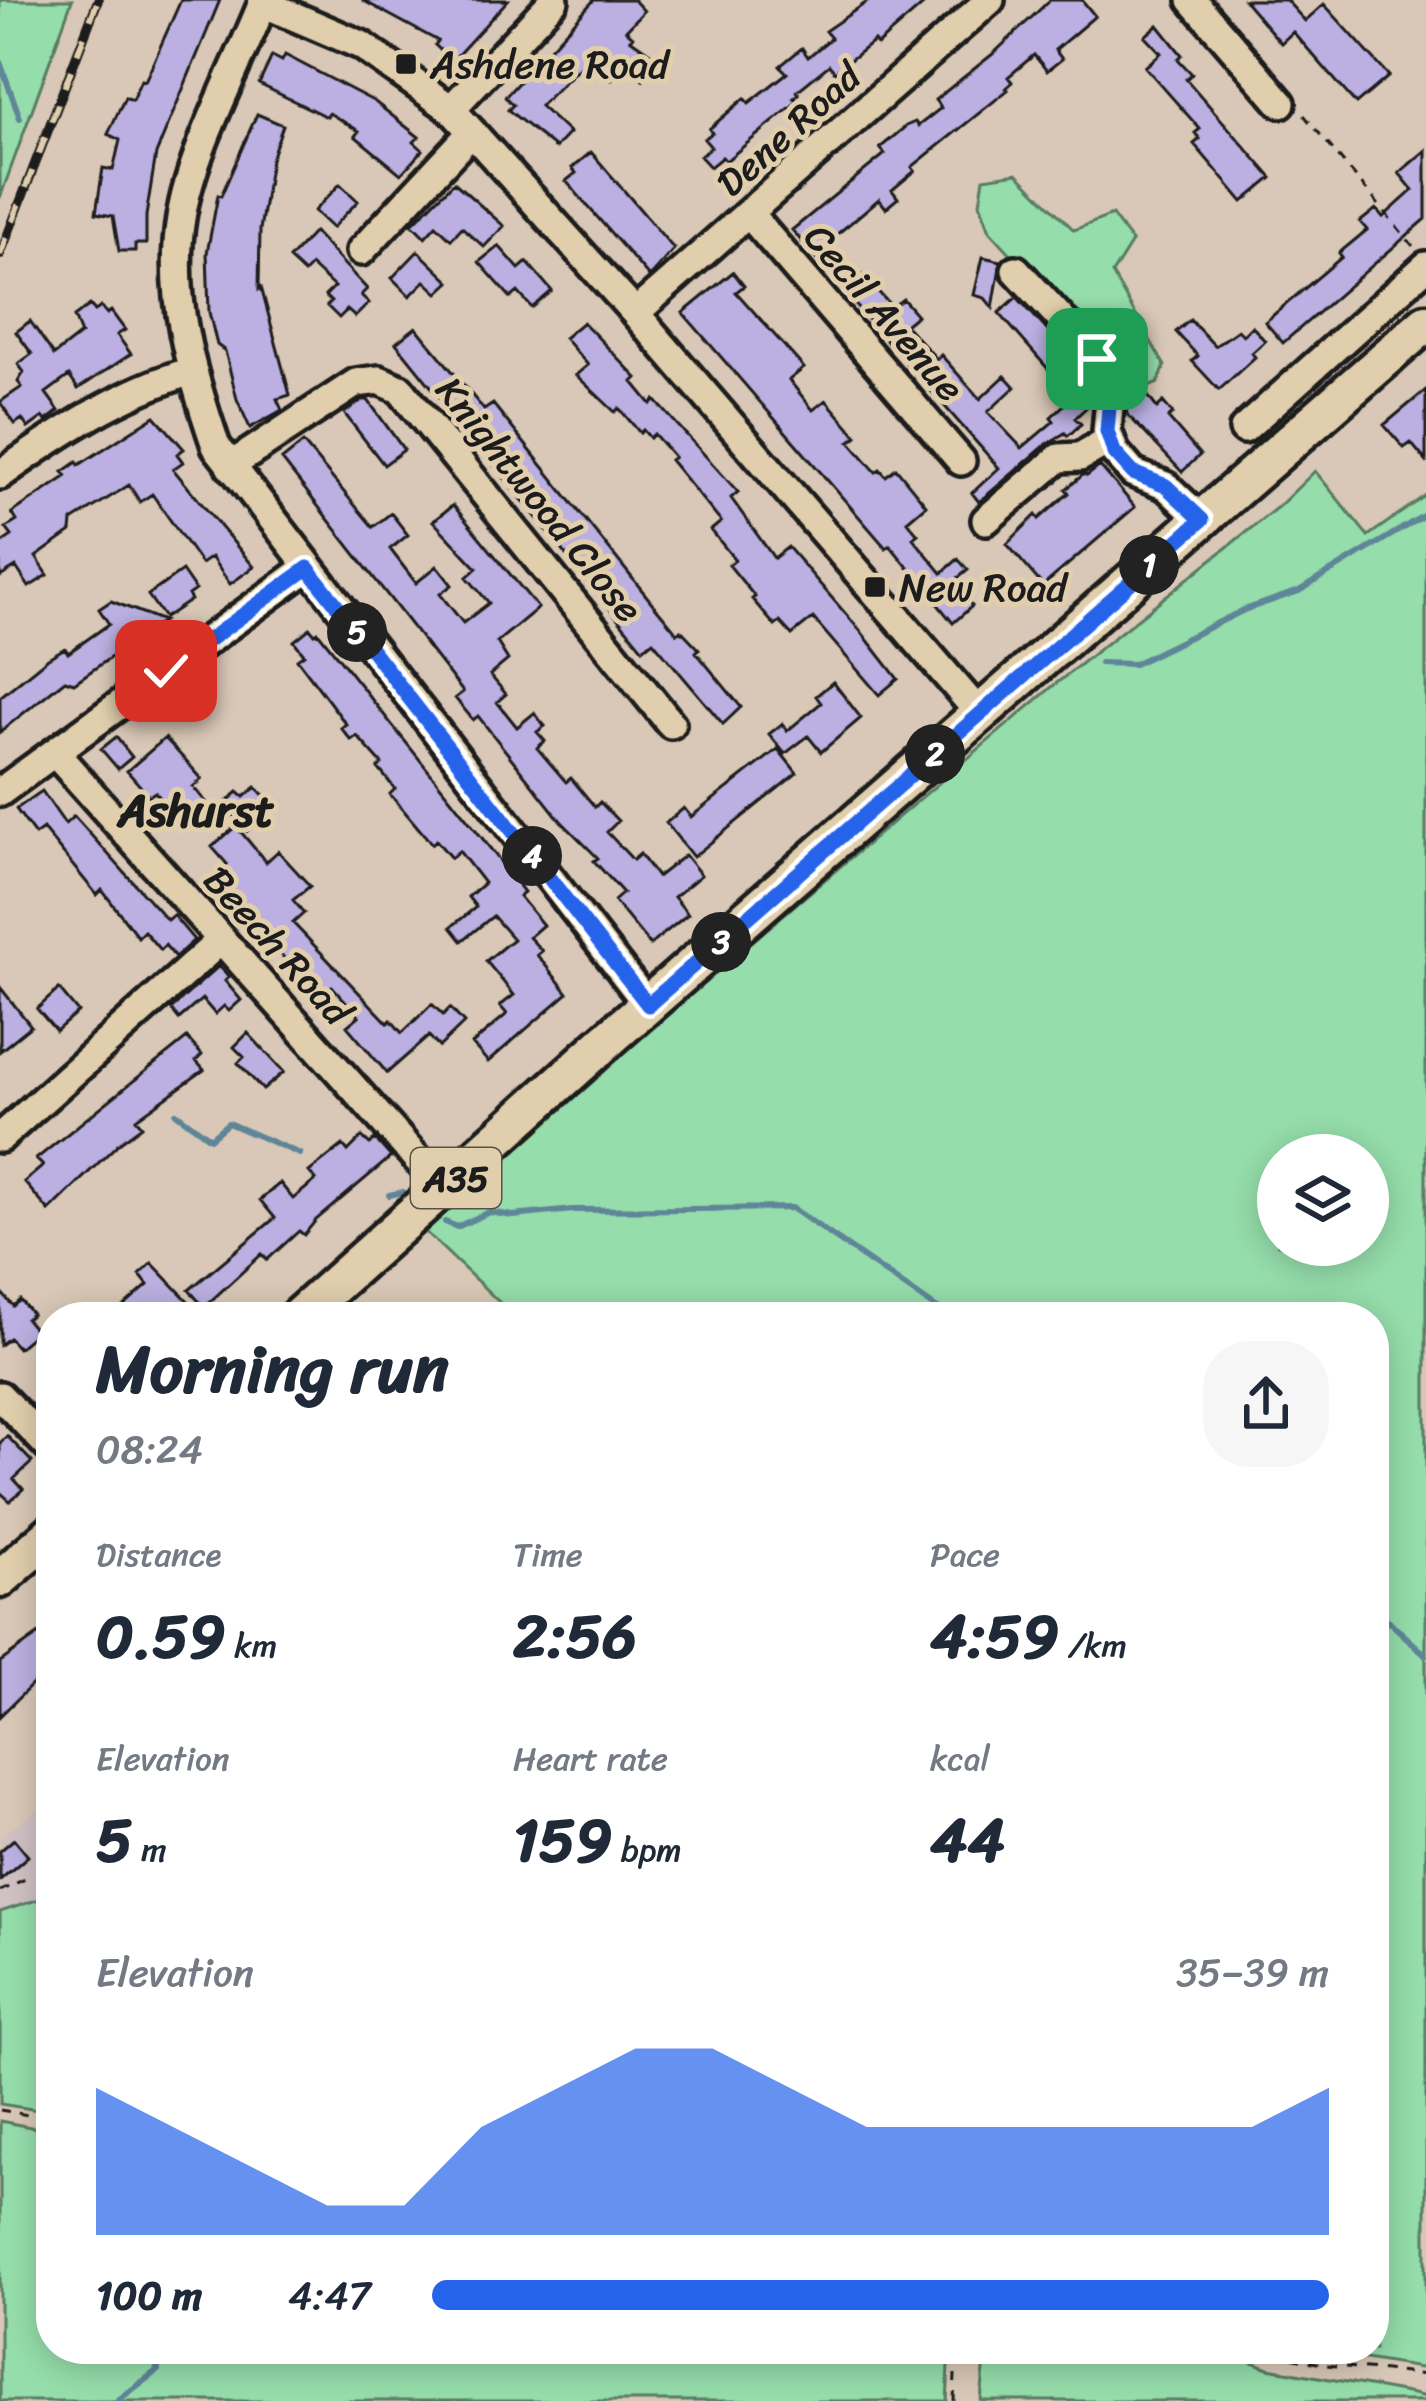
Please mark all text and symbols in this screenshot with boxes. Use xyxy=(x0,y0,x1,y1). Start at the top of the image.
place label: Ashdene Road xyxy=(429,30,671,99)
street label: Dene Road xyxy=(699,43,879,214)
marker: Ashdene Road xyxy=(393,51,419,77)
street label: Cecil Avenue xyxy=(786,207,983,418)
pin xyxy=(1046,308,1148,410)
icon: arrive xyxy=(1064,326,1130,392)
street label: Knightwood Close xyxy=(418,360,662,639)
pin: 1 xyxy=(1119,535,1179,595)
text: 1 xyxy=(1142,536,1156,594)
place label: New Road xyxy=(899,553,1069,622)
marker: New Road xyxy=(862,574,888,600)
pin: 5 xyxy=(327,602,387,662)
text: 5 xyxy=(347,603,367,661)
pin xyxy=(115,620,217,722)
icon: check xyxy=(133,638,199,704)
pin: 2 xyxy=(905,724,965,784)
text: 2 xyxy=(925,725,945,783)
district label: Ashurst xyxy=(116,771,275,851)
pin: 4 xyxy=(502,826,562,886)
text: 4 xyxy=(522,827,542,885)
street label: Beech Road xyxy=(186,849,371,1044)
pin: 3 xyxy=(691,912,751,972)
text: 3 xyxy=(712,913,730,971)
map controls xyxy=(1257,1134,1389,1266)
button: layers xyxy=(1257,1134,1389,1266)
road number: A35 xyxy=(411,1148,501,1208)
text: Morning run xyxy=(96,1311,449,1428)
button: share xyxy=(1203,1341,1329,1467)
text: 08:24 xyxy=(96,1415,203,1484)
text: Distance xyxy=(96,1526,221,1584)
text: Time xyxy=(513,1526,583,1584)
text: Pace xyxy=(930,1526,1000,1584)
text: 0.59 xyxy=(96,1584,226,1690)
text: 2:56 xyxy=(513,1584,636,1690)
text: 4:59 xyxy=(930,1584,1059,1690)
text: km xyxy=(226,1617,277,1675)
text: /km xyxy=(1059,1617,1127,1675)
text: Elevation xyxy=(96,1730,230,1788)
text: Heart rate xyxy=(513,1730,668,1788)
text: kcal xyxy=(930,1730,990,1788)
text: 5 xyxy=(96,1788,133,1894)
text: 159 xyxy=(513,1788,612,1894)
text: 44 xyxy=(930,1788,1005,1894)
text: m xyxy=(133,1821,167,1879)
text: bpm xyxy=(612,1821,682,1879)
text: Elevation xyxy=(96,1938,254,2007)
text: 35–39 m xyxy=(1176,1938,1329,2007)
text: 100 m xyxy=(96,2261,202,2330)
text: 4:47 xyxy=(288,2261,371,2330)

